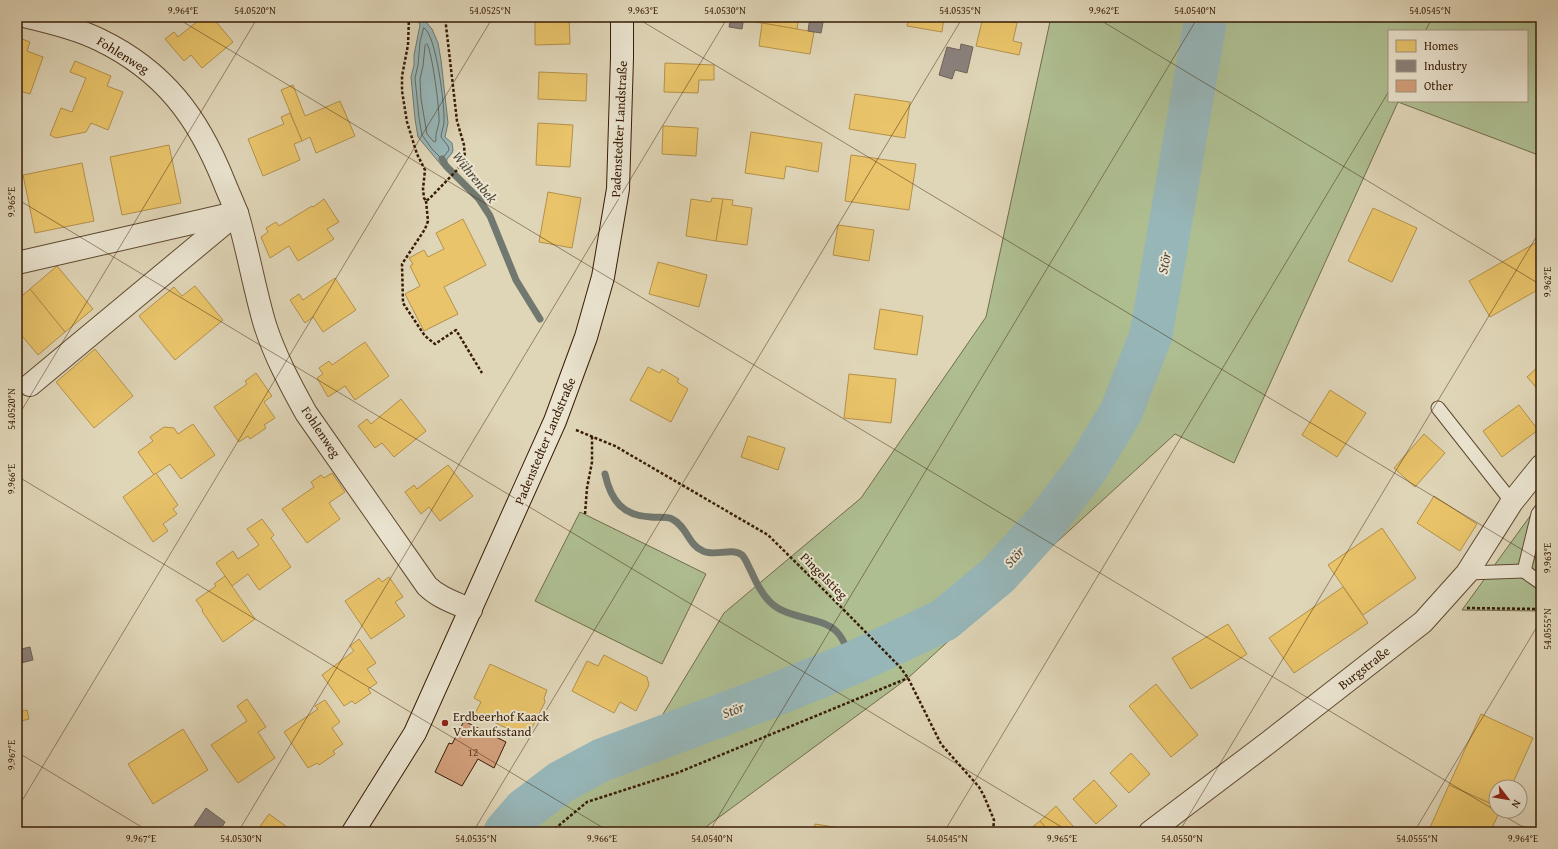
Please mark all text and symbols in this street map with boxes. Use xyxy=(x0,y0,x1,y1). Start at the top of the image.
text: 9.964°E xyxy=(168,3,198,18)
text: 54.0520°N xyxy=(234,3,276,18)
text: 54.0525°N xyxy=(469,3,511,18)
text: 9.963°E xyxy=(628,3,658,18)
text: 54.0530°N xyxy=(704,3,746,18)
text: 54.0535°N xyxy=(939,3,981,18)
text: 9.962°E xyxy=(1089,3,1119,18)
text: 54.0540°N xyxy=(1174,3,1216,18)
text: 54.0545°N xyxy=(1409,3,1451,18)
legend xyxy=(1388,30,1528,102)
street label: Fohlenweg xyxy=(93,31,153,79)
text: Homes xyxy=(1424,37,1459,54)
text: Industry xyxy=(1424,57,1467,74)
street label: Padenstedter Landstraße xyxy=(606,60,632,198)
text: Other xyxy=(1424,77,1453,94)
water label: Wührenbek xyxy=(448,147,502,208)
text: 9.965°E xyxy=(4,187,19,217)
water label: Stör xyxy=(1152,250,1176,276)
text: 9.962°E xyxy=(1540,267,1555,297)
street label: Padenstedter Landstraße xyxy=(510,374,580,508)
text: 54.0520°N xyxy=(4,388,19,430)
street label: Fohlenweg xyxy=(297,402,345,462)
text: 9.966°E xyxy=(4,464,19,494)
water label: Stör xyxy=(999,542,1029,572)
text: 9.963°E xyxy=(1540,543,1555,573)
street label: Pingelstieg xyxy=(796,548,852,604)
text: 54.0555°N xyxy=(1540,608,1555,650)
street label: Burgstraße xyxy=(1334,642,1394,694)
water label: Stör xyxy=(719,696,748,723)
place label: Erdbeerhof Kaack Verkaufsstand xyxy=(453,707,550,741)
marker: Erdbeerhof Kaack Verkaufsstand xyxy=(440,718,450,728)
text: 9.967°E xyxy=(4,740,19,770)
house number: 12 xyxy=(468,744,478,760)
north arrow xyxy=(1488,779,1528,819)
text: N xyxy=(1507,797,1525,812)
text: 9.967°E xyxy=(126,831,156,846)
text: 54.0530°N xyxy=(220,831,262,846)
text: 54.0535°N xyxy=(455,831,497,846)
text: 9.966°E xyxy=(587,831,617,846)
text: 54.0540°N xyxy=(691,831,733,846)
text: 54.0545°N xyxy=(926,831,968,846)
text: 9.965°E xyxy=(1047,831,1077,846)
text: 54.0550°N xyxy=(1161,831,1203,846)
text: 54.0555°N xyxy=(1396,831,1438,846)
text: 9.964°E xyxy=(1508,831,1538,846)

